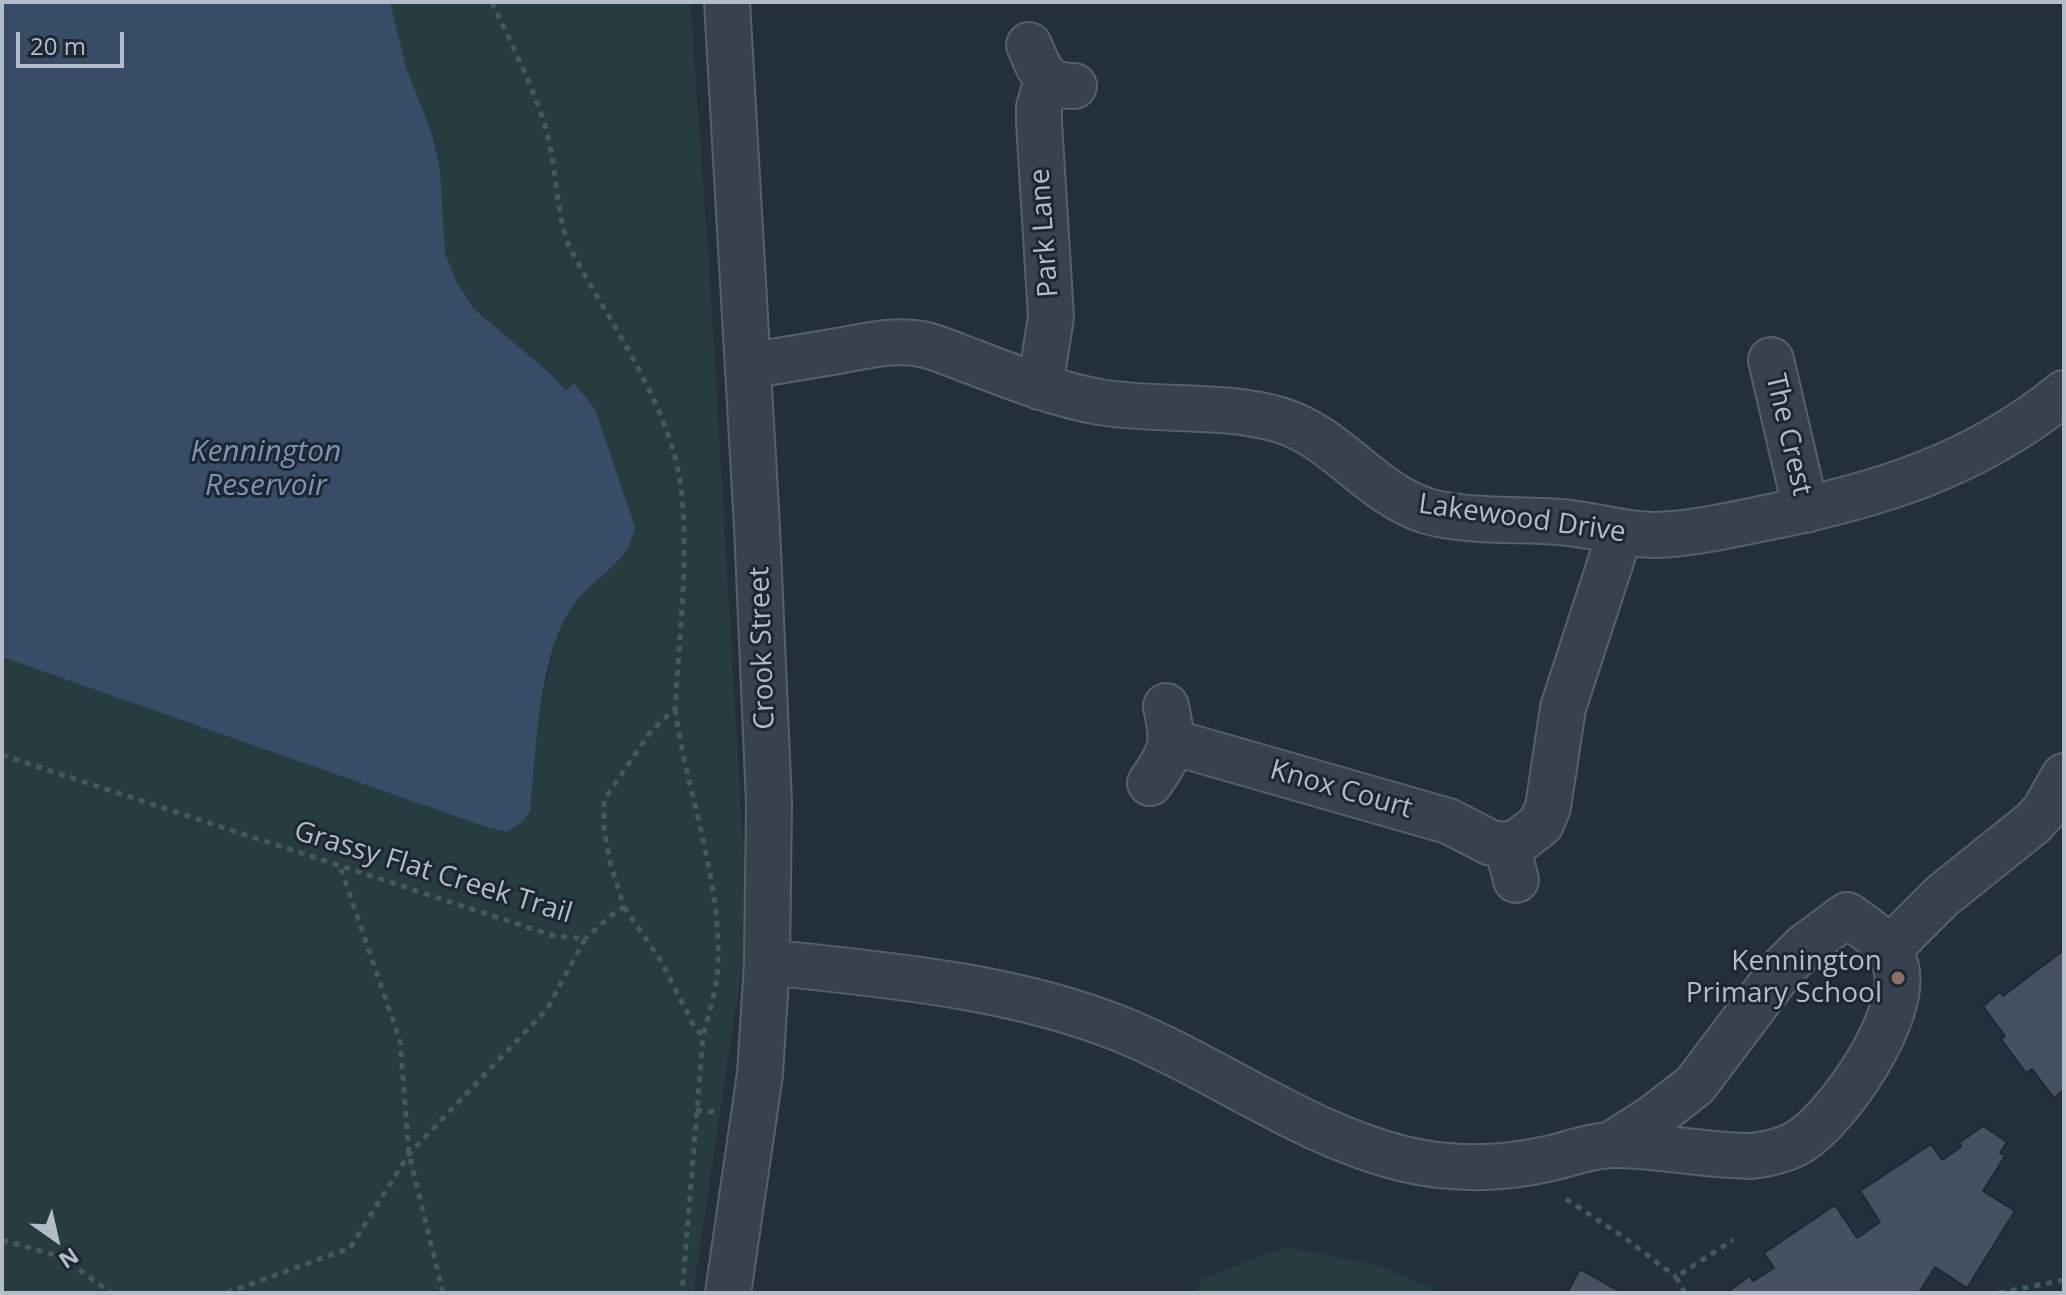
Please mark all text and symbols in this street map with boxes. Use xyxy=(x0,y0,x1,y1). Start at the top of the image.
scale bar xyxy=(20,16,128,66)
text: 20 m xyxy=(30,29,86,62)
street label: Park Lane xyxy=(1024,168,1066,298)
street label: The Crest xyxy=(1758,371,1818,499)
water label: Kennington Reservoir xyxy=(191,434,341,504)
street label: Lakewood Drive xyxy=(1416,488,1628,550)
street label: Crook Street xyxy=(743,566,783,730)
street label: Knox Court xyxy=(1266,754,1416,826)
street label: Grassy Flat Creek Trail xyxy=(290,815,576,931)
place label: Kennington Primary School xyxy=(1686,945,1882,1011)
marker: Kennington Primary School xyxy=(1889,969,1907,987)
north arrow xyxy=(16,1199,96,1279)
text: N xyxy=(54,1241,85,1276)

